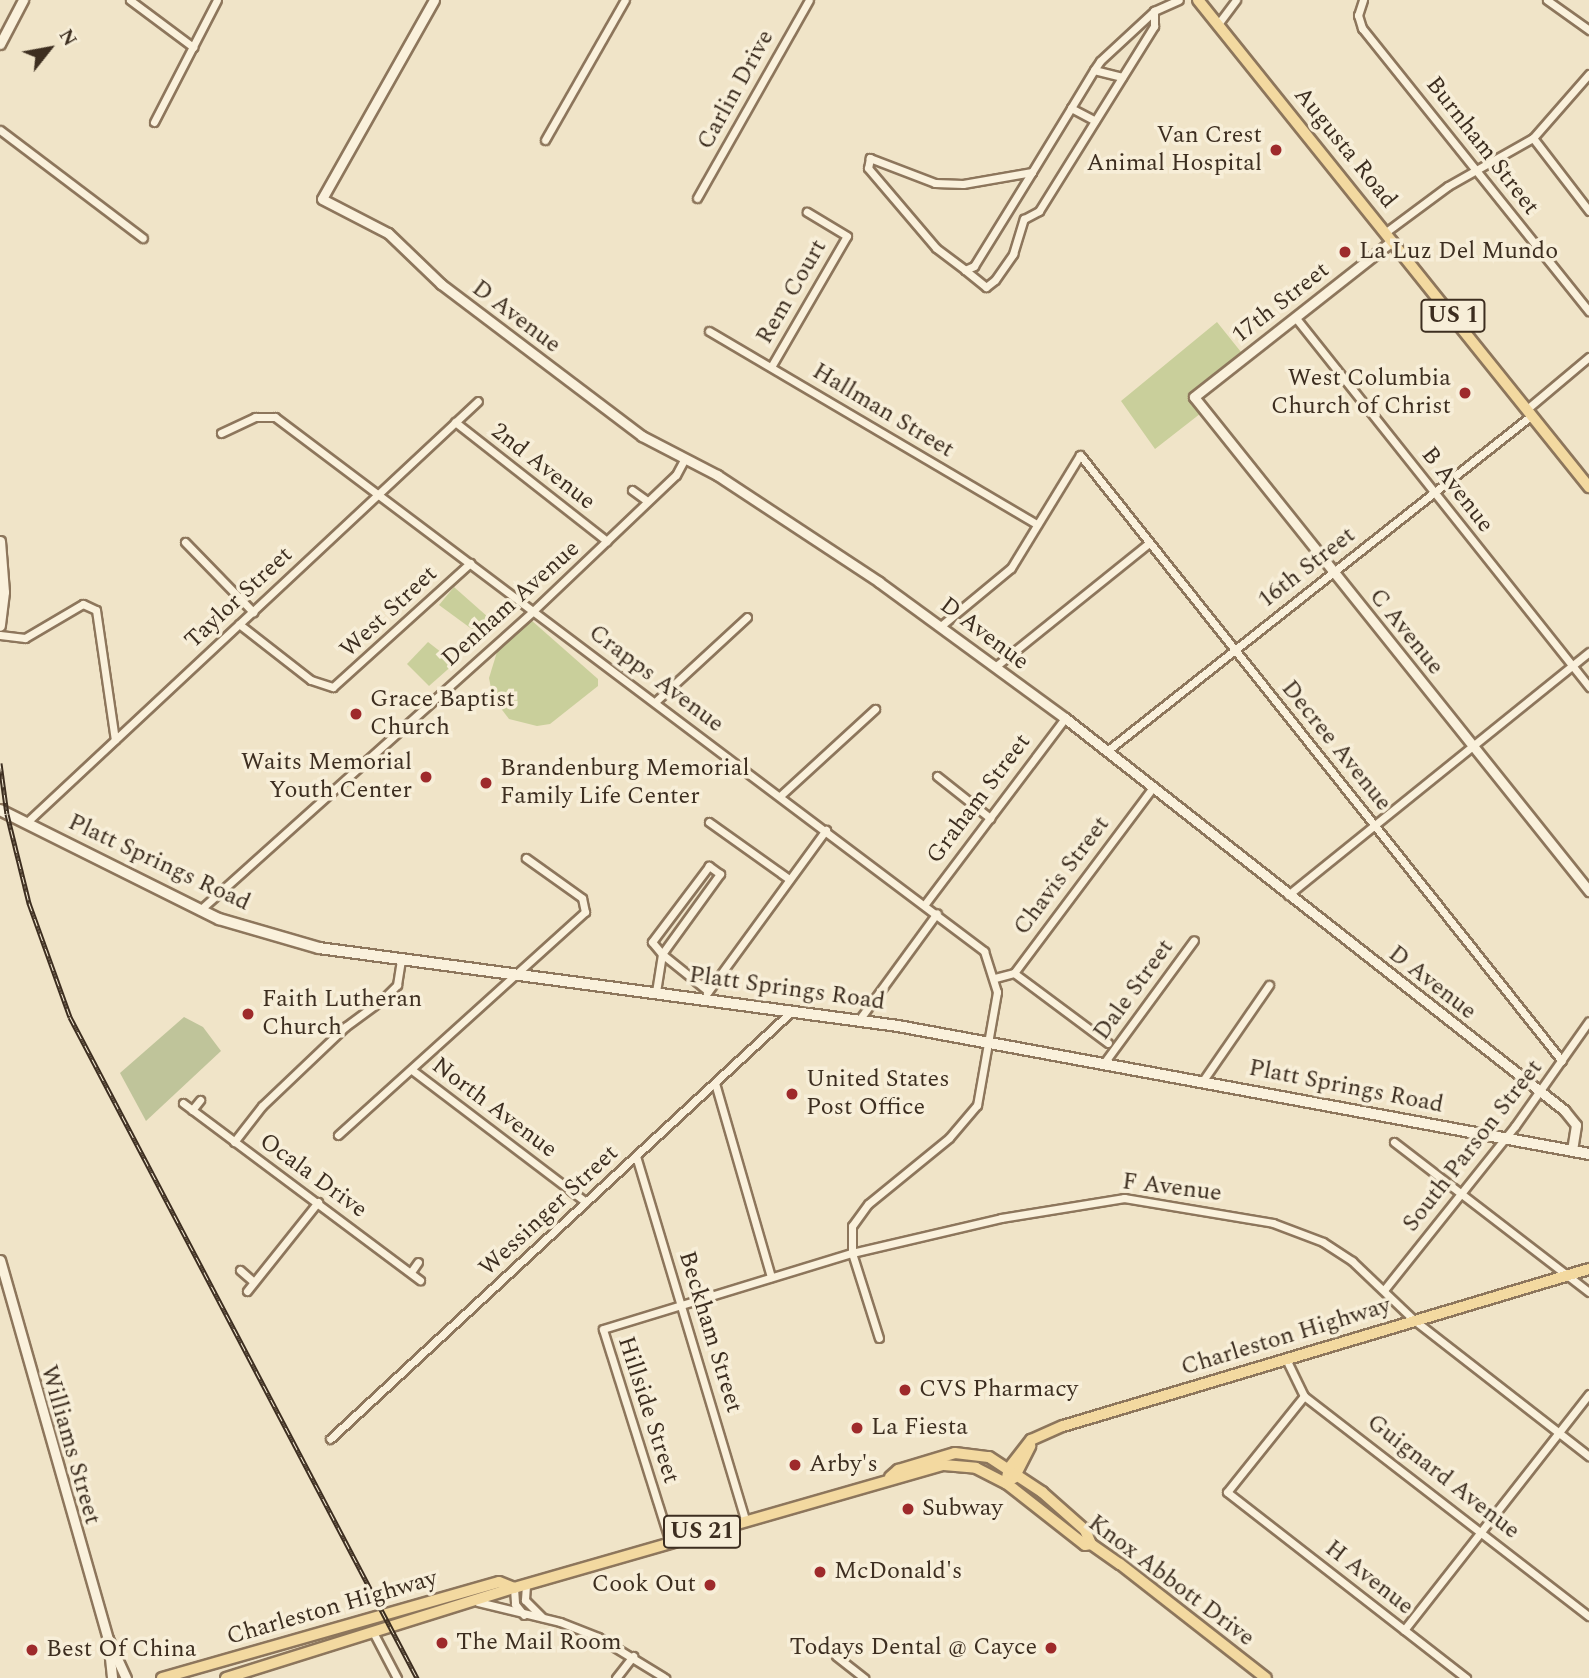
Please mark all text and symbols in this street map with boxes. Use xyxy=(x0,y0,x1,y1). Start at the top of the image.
north arrow xyxy=(14,14,84,84)
text: N xyxy=(51,24,84,52)
street label: Carlin Drive xyxy=(691,25,781,155)
street label: Burnham Street xyxy=(1419,71,1545,221)
street label: Augusta Road xyxy=(1287,81,1403,215)
place label: Van Crest Animal Hospital xyxy=(1086,122,1262,178)
marker: Van Crest Animal Hospital xyxy=(1268,142,1284,158)
street label: Rem Court xyxy=(751,235,833,349)
place label: La Luz Del Mundo xyxy=(1359,238,1558,266)
marker: La Luz Del Mundo xyxy=(1337,244,1353,260)
street label: 17th Street xyxy=(1227,256,1335,350)
street label: D Avenue xyxy=(466,274,566,360)
road number: US 1 xyxy=(1420,296,1486,336)
street label: Hallman Street xyxy=(807,357,959,465)
place label: West Columbia Church of Christ xyxy=(1271,365,1451,421)
marker: West Columbia Church of Christ xyxy=(1457,385,1473,401)
street label: 2nd Avenue xyxy=(485,417,601,517)
street label: B Avenue xyxy=(1415,441,1499,539)
street label: 16th Street xyxy=(1253,521,1361,615)
street label: Denham Avenue xyxy=(436,535,586,673)
street label: Taylor Street xyxy=(179,541,299,655)
street label: West Street xyxy=(334,560,444,664)
street label: C Avenue xyxy=(1363,583,1449,681)
street label: D Avenue xyxy=(934,591,1034,677)
street label: Crapps Avenue xyxy=(583,619,729,739)
street label: Decree Avenue xyxy=(1275,675,1397,817)
place label: Grace Baptist Church xyxy=(370,686,515,742)
marker: Grace Baptist Church xyxy=(348,706,364,722)
street label: Graham Street xyxy=(921,728,1037,870)
place label: Waits Memorial Youth Center xyxy=(241,749,412,805)
place label: Brandenburg Memorial Family Life Center xyxy=(500,755,750,811)
marker: Waits Memorial Youth Center xyxy=(418,769,434,785)
marker: Brandenburg Memorial Family Life Center xyxy=(478,775,494,791)
street label: Platt Springs Road xyxy=(63,808,255,918)
street label: Chavis Street xyxy=(1008,811,1116,941)
street label: Dale Street xyxy=(1088,934,1180,1046)
street label: D Avenue xyxy=(1382,940,1482,1026)
street label: Platt Springs Road xyxy=(687,961,887,1017)
place label: Faith Lutheran Church xyxy=(262,986,422,1042)
marker: Faith Lutheran Church xyxy=(240,1006,256,1022)
street label: North Avenue xyxy=(426,1052,562,1164)
street label: Platt Springs Road xyxy=(1246,1054,1446,1120)
street label: South Parson Street xyxy=(1397,1054,1549,1238)
place label: United States Post Office xyxy=(806,1066,950,1122)
marker: United States Post Office xyxy=(784,1086,800,1102)
street label: Ocala Drive xyxy=(254,1127,372,1225)
street label: Wessinger Street xyxy=(474,1139,624,1283)
street label: F Avenue xyxy=(1121,1168,1223,1208)
street label: Beckham Street xyxy=(672,1248,748,1416)
street label: Charleston Highway xyxy=(1178,1291,1394,1383)
street label: Hillside Street xyxy=(611,1333,685,1487)
street label: Williams Street xyxy=(34,1362,106,1528)
place label: CVS Pharmacy xyxy=(919,1376,1078,1404)
marker: CVS Pharmacy xyxy=(897,1382,913,1398)
street label: Guignard Avenue xyxy=(1361,1408,1525,1546)
place label: La Fiesta xyxy=(871,1414,968,1442)
marker: La Fiesta xyxy=(849,1420,865,1436)
place label: Arby's xyxy=(809,1451,878,1479)
marker: Arby's xyxy=(787,1457,803,1473)
place label: Subway xyxy=(922,1495,1003,1523)
marker: Subway xyxy=(900,1501,916,1517)
street label: Knox Abbott Drive xyxy=(1082,1509,1260,1653)
road number: US 21 xyxy=(662,1512,742,1552)
street label: H Avenue xyxy=(1319,1534,1419,1622)
place label: McDonald's xyxy=(834,1558,962,1586)
street label: Charleston Highway xyxy=(223,1564,441,1652)
marker: McDonald's xyxy=(812,1564,828,1580)
place label: Cook Out xyxy=(592,1571,696,1599)
marker: Cook Out xyxy=(702,1577,718,1593)
place label: The Mail Room xyxy=(456,1629,622,1657)
place label: Todays Dental @ Cayce xyxy=(789,1634,1037,1662)
marker: The Mail Room xyxy=(434,1635,450,1651)
place label: Best Of China xyxy=(46,1636,196,1664)
marker: Todays Dental @ Cayce xyxy=(1043,1640,1059,1656)
marker: Best Of China xyxy=(24,1642,40,1658)

